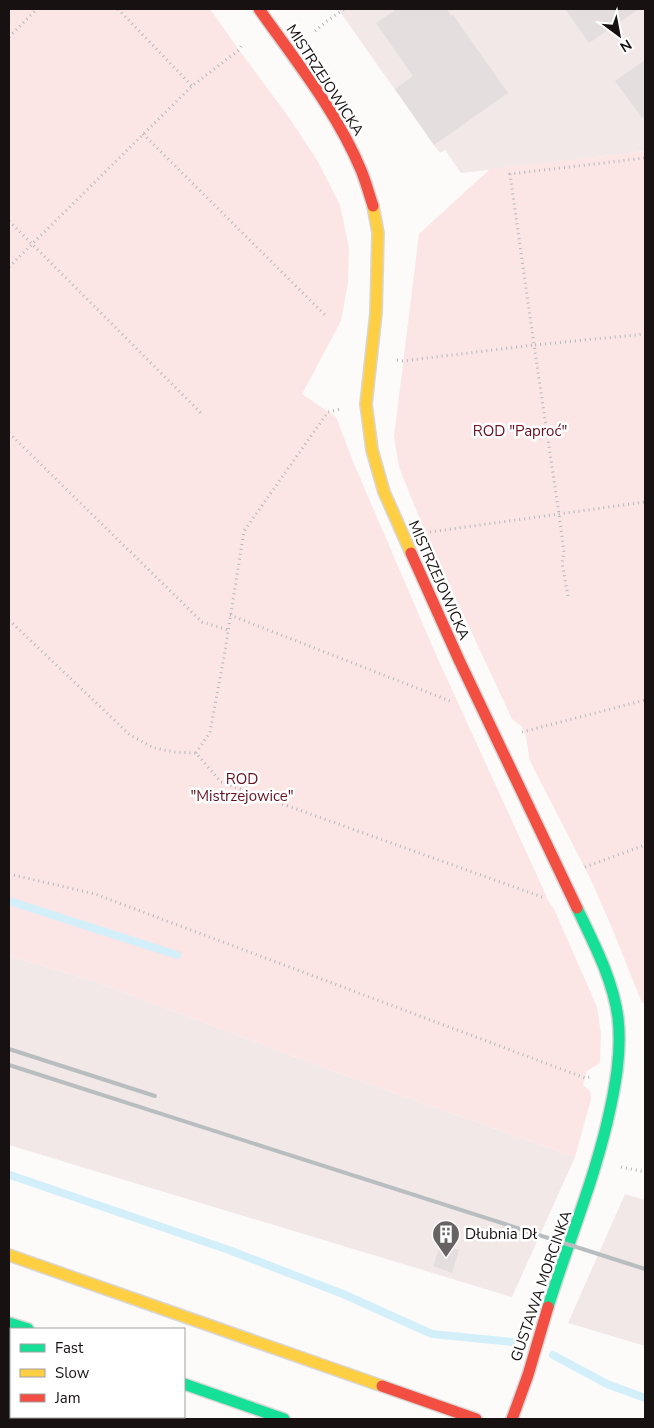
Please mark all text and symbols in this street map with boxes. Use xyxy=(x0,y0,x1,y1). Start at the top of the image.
north arrow xyxy=(594,10,644,60)
street label: MISTRZEJOWICKA xyxy=(282,21,369,140)
text: N xyxy=(616,35,635,56)
park label: ROD "Paproć" xyxy=(473,421,567,441)
street label: MISTRZEJOWICKA xyxy=(404,517,474,643)
park label: ROD "Mistrzejowice" xyxy=(190,769,294,806)
street label: GUSTAWA MORCINKA xyxy=(506,1208,576,1364)
building icon: Dłubnia Dł xyxy=(431,1219,461,1258)
place label: Dłubnia Dł xyxy=(465,1224,538,1244)
legend xyxy=(10,1328,185,1418)
text: Fast xyxy=(55,1338,84,1358)
text: Slow xyxy=(55,1363,90,1383)
text: Jam xyxy=(54,1388,81,1408)

